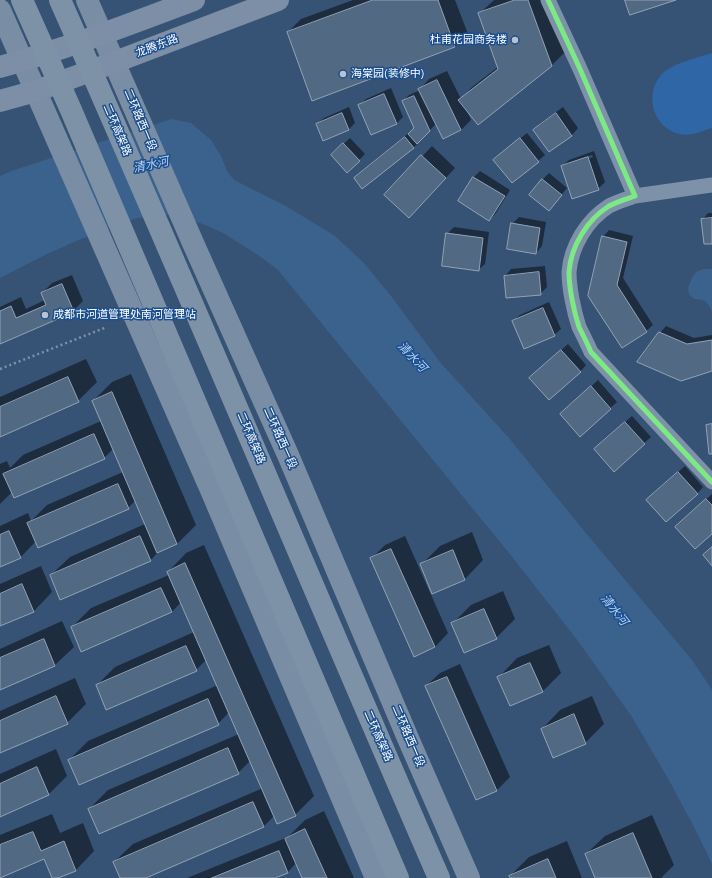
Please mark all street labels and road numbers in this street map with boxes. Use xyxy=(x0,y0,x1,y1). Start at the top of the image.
street label: 龙腾东路 xyxy=(134,32,180,60)
street label: 二环路西一段 xyxy=(121,87,159,153)
street label: 二环高架路 xyxy=(100,102,134,158)
street label: 二环路西一段 xyxy=(261,405,299,471)
street label: 二环高架路 xyxy=(234,410,268,466)
street label: 二环路西一段 xyxy=(389,703,427,769)
street label: 二环高架路 xyxy=(361,708,395,764)

